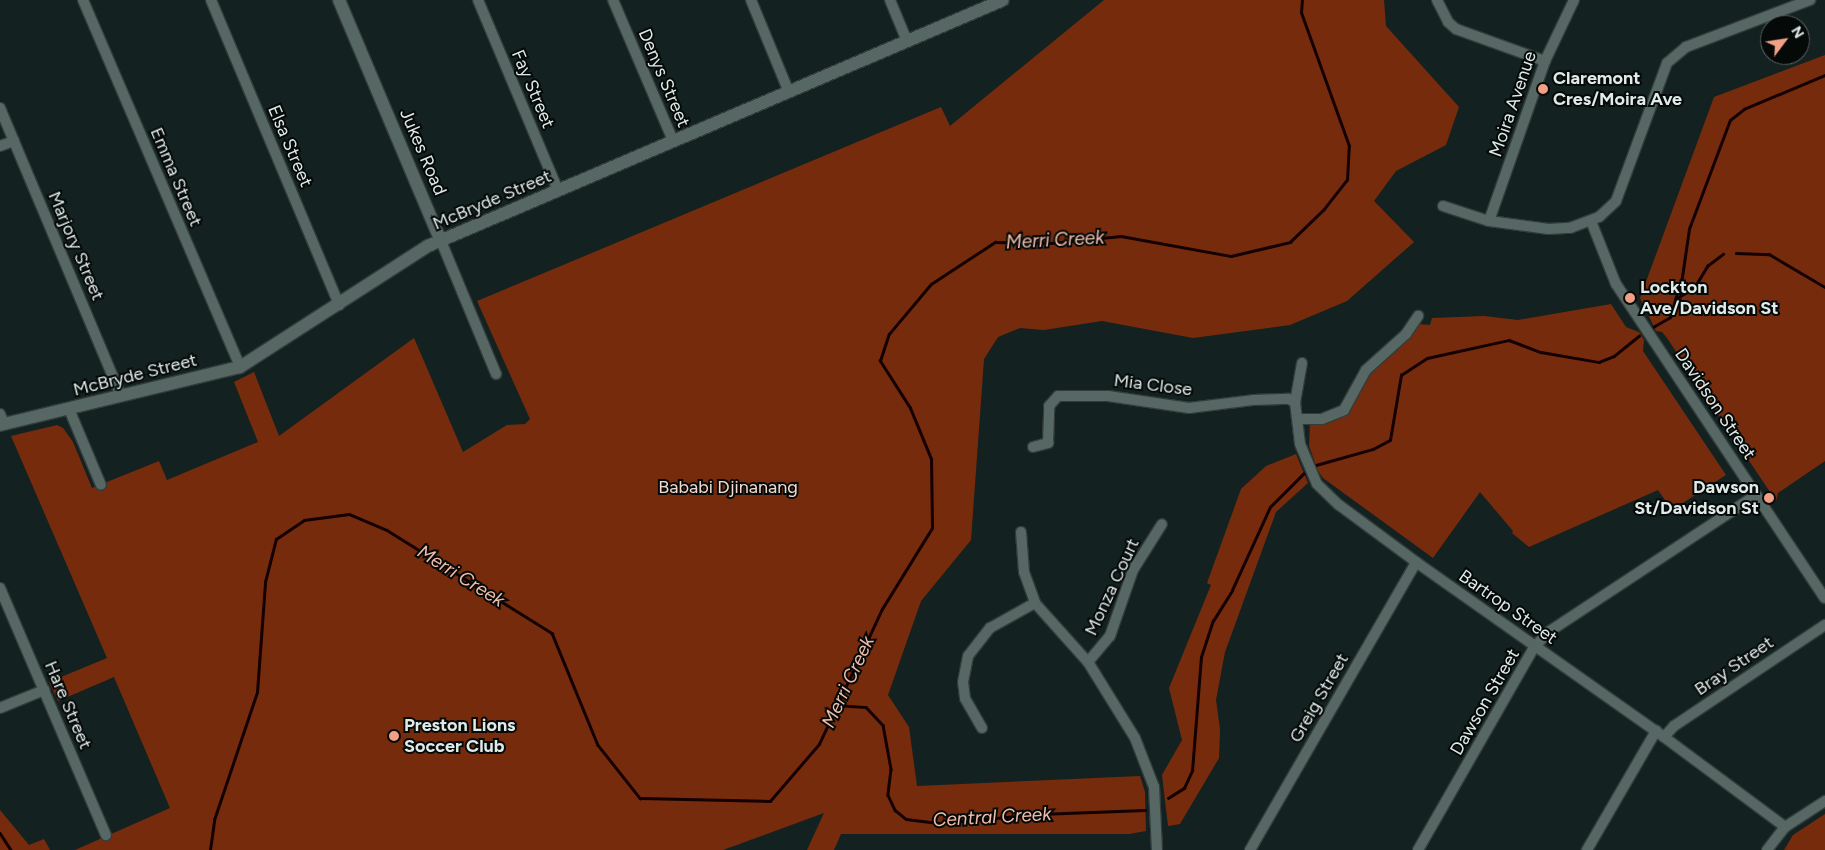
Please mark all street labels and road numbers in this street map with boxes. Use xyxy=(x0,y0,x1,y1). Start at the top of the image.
street label: Denys Street xyxy=(634,26,694,130)
street label: Fay Street xyxy=(507,47,559,131)
street label: Moira Avenue xyxy=(1485,48,1541,160)
street label: Elsa Street xyxy=(263,102,317,190)
street label: Jukes Road xyxy=(395,105,451,199)
street label: Emma Street xyxy=(145,124,207,230)
street label: McBryde Street xyxy=(430,165,554,235)
street label: Marjory Street xyxy=(43,188,109,304)
street label: Davidson Street xyxy=(1670,344,1760,464)
street label: McBryde Street xyxy=(71,349,199,401)
street label: Mia Close xyxy=(1113,369,1193,401)
street label: Monza Court xyxy=(1080,535,1144,639)
street label: Bartrop Street xyxy=(1455,565,1561,649)
street label: Bray Street xyxy=(1690,632,1778,700)
street label: Dawson Street xyxy=(1446,645,1524,759)
street label: Greig Street xyxy=(1285,650,1353,746)
street label: Hare Street xyxy=(40,658,96,752)

